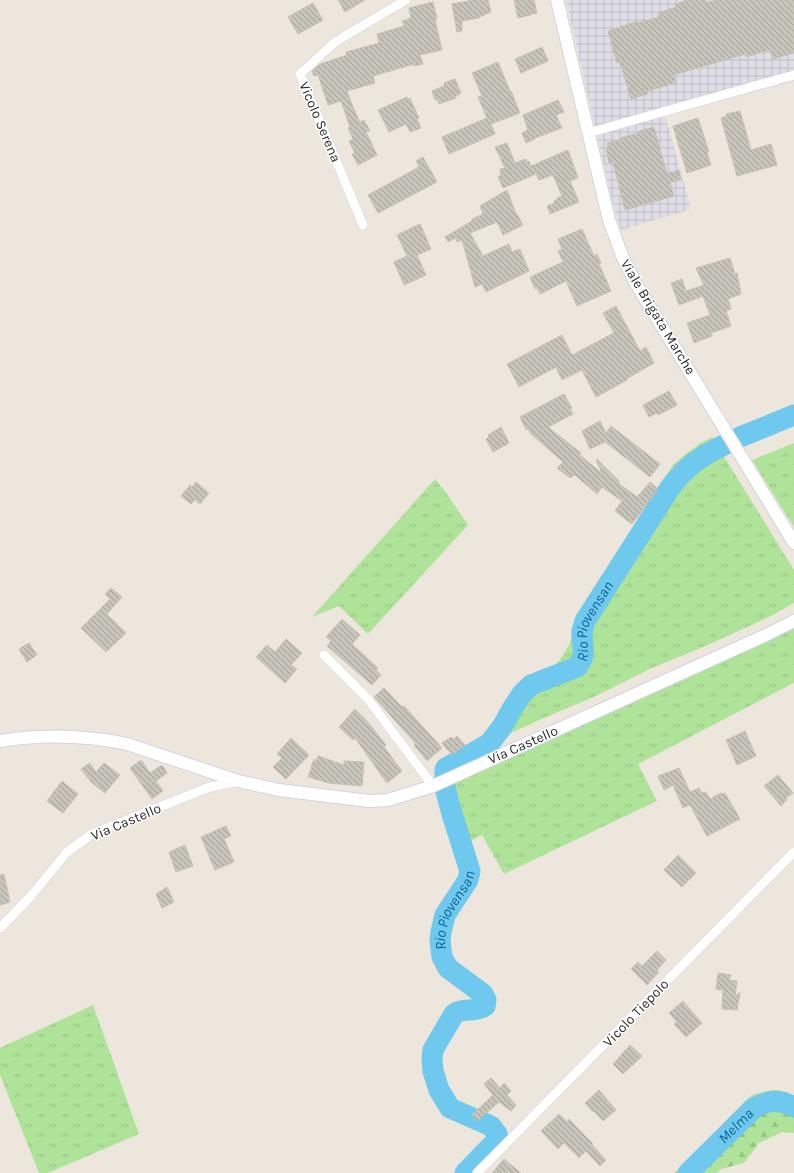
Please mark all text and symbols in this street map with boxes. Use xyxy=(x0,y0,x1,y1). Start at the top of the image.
street label: Vicolo Serena xyxy=(295,79,345,165)
street label: Viale Brigata Marche xyxy=(617,256,699,378)
water label: Rio Piovensan xyxy=(573,578,617,664)
street label: Via Castello xyxy=(485,722,561,768)
street label: Via Castello xyxy=(88,800,164,844)
water label: Rio Piovensan xyxy=(431,869,479,951)
street label: Vicolo Tiepolo xyxy=(599,976,673,1050)
water label: Melma xyxy=(714,1105,757,1147)

